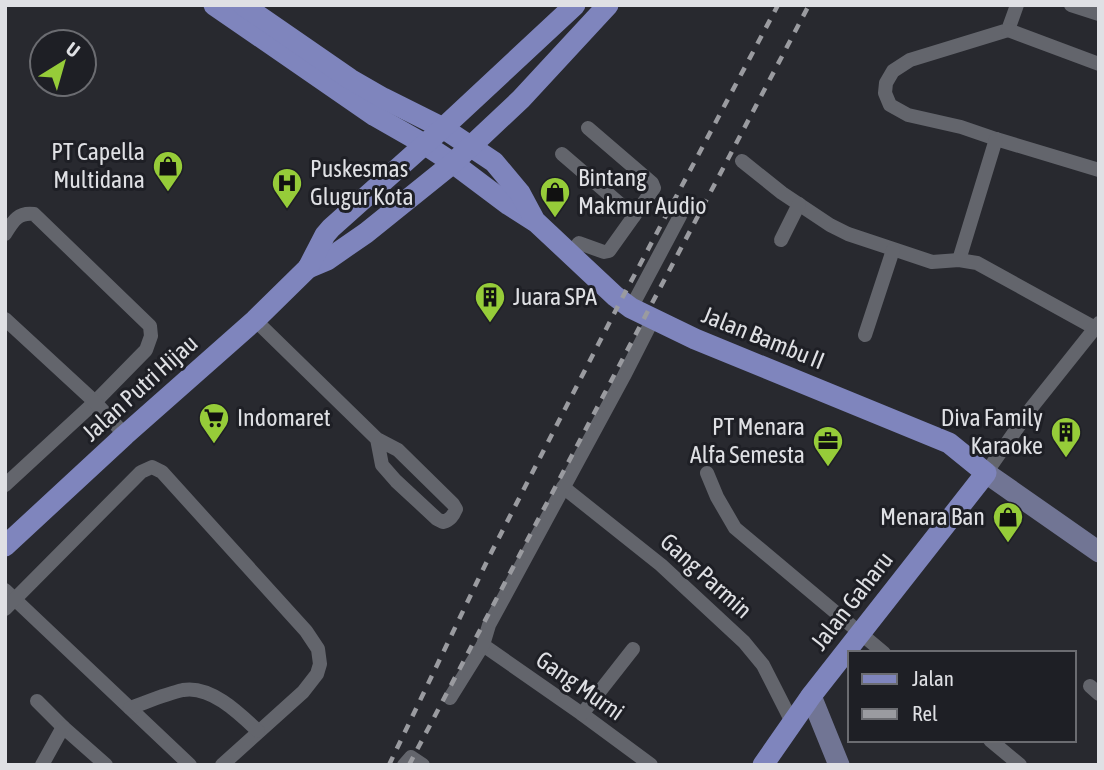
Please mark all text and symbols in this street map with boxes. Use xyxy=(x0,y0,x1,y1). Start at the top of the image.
north arrow xyxy=(28,28,98,98)
text: U xyxy=(62,37,84,62)
place label: PT Capella Multidana xyxy=(51,138,145,193)
shop icon: PT Capella Multidana xyxy=(151,149,185,193)
place label: Puskesmas Glugur Kota xyxy=(310,155,414,210)
place label: Bintang Makmur Audio xyxy=(578,164,707,219)
hospital icon: Puskesmas Glugur Kota xyxy=(270,166,304,210)
shop icon: Bintang Makmur Audio xyxy=(538,175,572,219)
building icon: Juara SPA xyxy=(473,280,507,324)
place label: Juara SPA xyxy=(513,283,597,310)
street label: Jalan Bambu II xyxy=(698,301,828,374)
street label: Jalan Putri Hijau xyxy=(77,329,203,446)
supermarket icon: Indomaret xyxy=(197,401,231,445)
place label: Indomaret xyxy=(237,404,331,431)
place label: Diva Family Karaoke xyxy=(941,404,1043,459)
place label: PT Menara Alfa Semesta xyxy=(690,413,805,468)
building icon: Diva Family Karaoke xyxy=(1049,415,1083,459)
office icon: PT Menara Alfa Semesta xyxy=(811,424,845,468)
shop icon: Menara Ban xyxy=(991,500,1025,544)
place label: Menara Ban xyxy=(880,503,985,530)
street label: Gang Parmin xyxy=(655,528,757,623)
street label: Jalan Gaharu xyxy=(805,546,898,655)
street label: Gang Murni xyxy=(531,646,629,726)
legend xyxy=(848,651,1076,742)
text: Jalan xyxy=(912,666,954,690)
text: Rel xyxy=(912,701,938,725)

